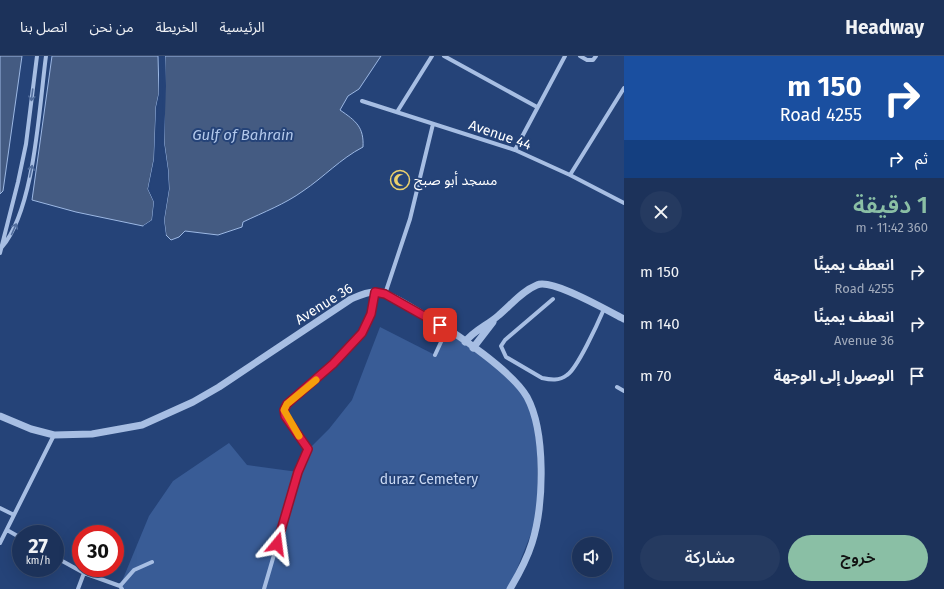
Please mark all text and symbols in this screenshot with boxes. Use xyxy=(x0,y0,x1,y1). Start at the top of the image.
text: Headway xyxy=(845,16,924,39)
text: اتصل بنا xyxy=(20,19,67,36)
text: من نحن xyxy=(89,19,134,36)
text: الخريطة xyxy=(156,19,198,36)
text: الرئيسية xyxy=(220,19,265,36)
text: 150 m xyxy=(787,70,862,103)
icon: right xyxy=(876,72,928,124)
one-way arrow xyxy=(28,88,36,101)
text: Road 4255 xyxy=(780,104,862,126)
street label: Avenue 44 xyxy=(466,116,534,154)
water label: Gulf of Bahrain xyxy=(192,126,294,144)
icon: right xyxy=(885,148,907,170)
text: ثم xyxy=(915,150,928,168)
one-way arrow xyxy=(27,165,35,178)
mosque icon: مسجد أبو صبح xyxy=(389,169,411,191)
place label: مسجد أبو صبح xyxy=(414,171,497,191)
button: close xyxy=(640,191,682,233)
text: 1 دقيقة xyxy=(853,191,928,219)
text: 360 m · 11:42 xyxy=(856,220,928,235)
one-way arrow xyxy=(11,223,18,235)
text: انعطف يمينًا xyxy=(814,256,894,274)
icon: right xyxy=(906,261,928,283)
text: 150 m xyxy=(640,263,679,281)
street label: Avenue 36 xyxy=(292,280,356,328)
text: Road 4255 xyxy=(835,281,894,296)
pin xyxy=(423,308,457,342)
text: انعطف يمينًا xyxy=(814,308,894,326)
icon: right xyxy=(906,313,928,335)
icon: arrive xyxy=(429,314,451,336)
text: 140 m xyxy=(640,315,680,333)
text: Avenue 36 xyxy=(834,333,894,348)
icon: arrive xyxy=(906,365,928,387)
text: 70 m xyxy=(640,367,672,385)
text: الوصول إلى الوجهة xyxy=(774,367,894,385)
park label: duraz Cemetery xyxy=(380,471,478,488)
position arrow xyxy=(256,523,298,565)
speed limit sign: 30 xyxy=(72,525,124,577)
text: 27 xyxy=(28,534,48,558)
button: مشاركة xyxy=(640,535,780,581)
button: خروج xyxy=(788,535,928,581)
map controls xyxy=(572,537,612,577)
button: sound xyxy=(572,537,612,577)
text: km/h xyxy=(26,555,50,567)

